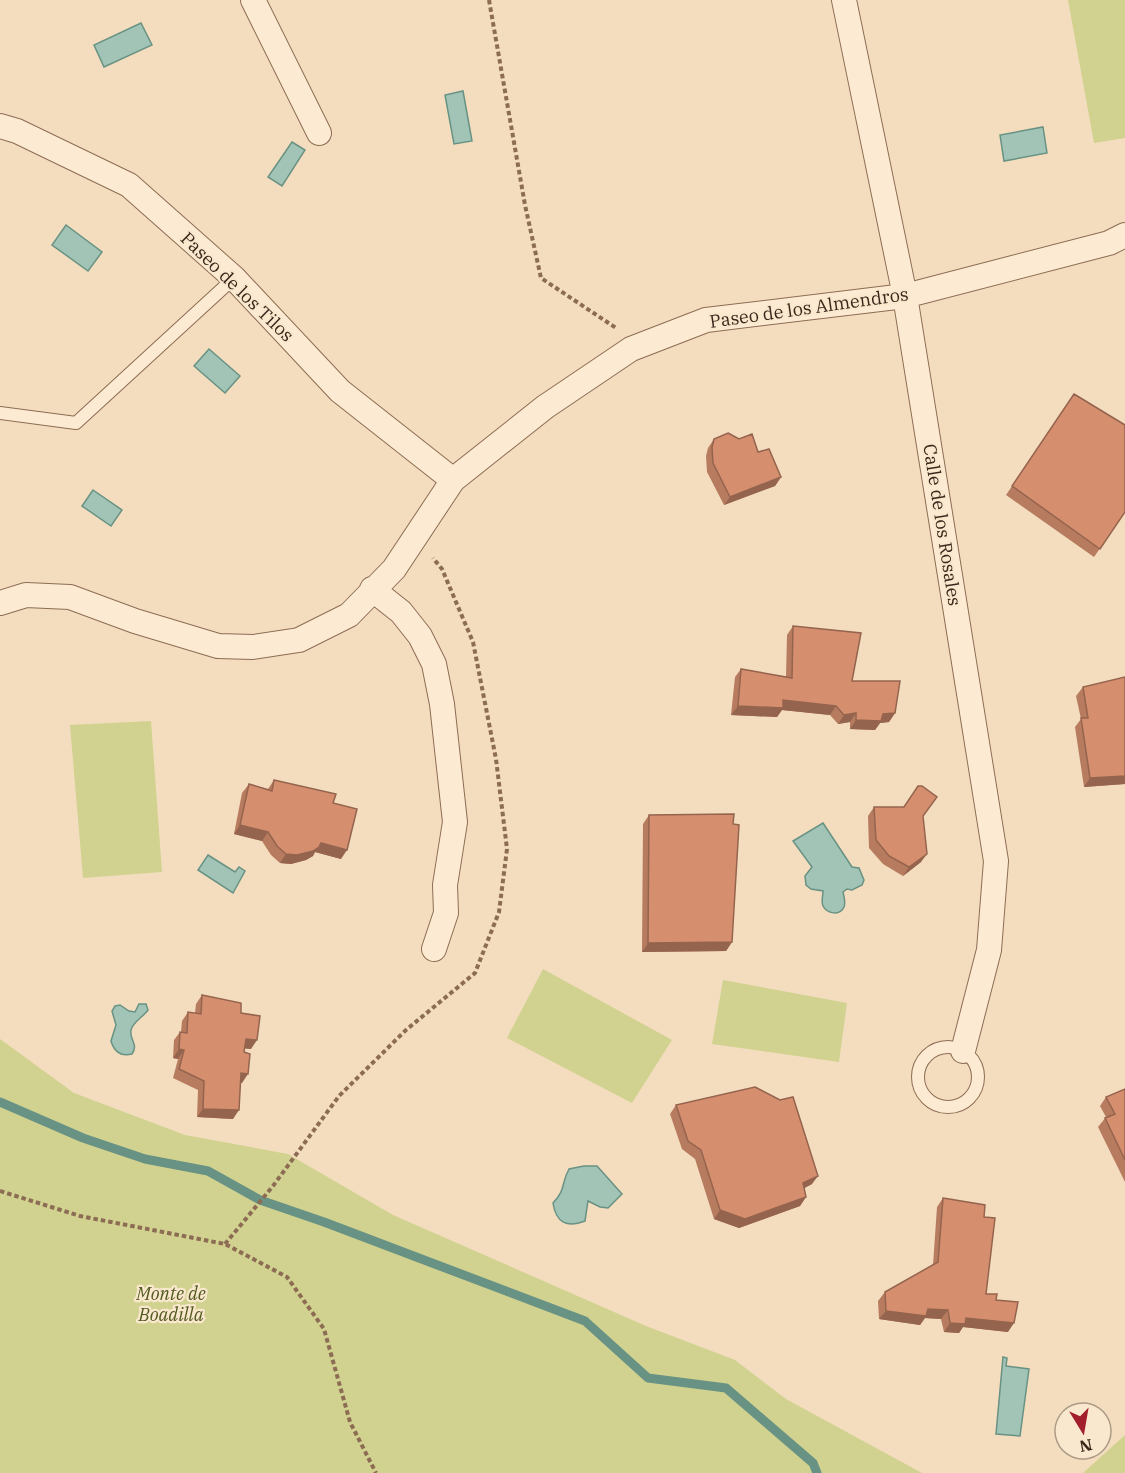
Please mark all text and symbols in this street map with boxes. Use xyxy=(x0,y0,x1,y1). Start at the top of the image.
street label: Paseo de los Tilos xyxy=(176,227,299,347)
street label: Paseo de los Almendros xyxy=(708,282,910,333)
street label: Calle de los Rosales xyxy=(918,442,967,608)
park label: Monte de Boadilla xyxy=(135,1282,206,1326)
north arrow xyxy=(1053,1401,1113,1461)
text: N xyxy=(1078,1435,1094,1457)

